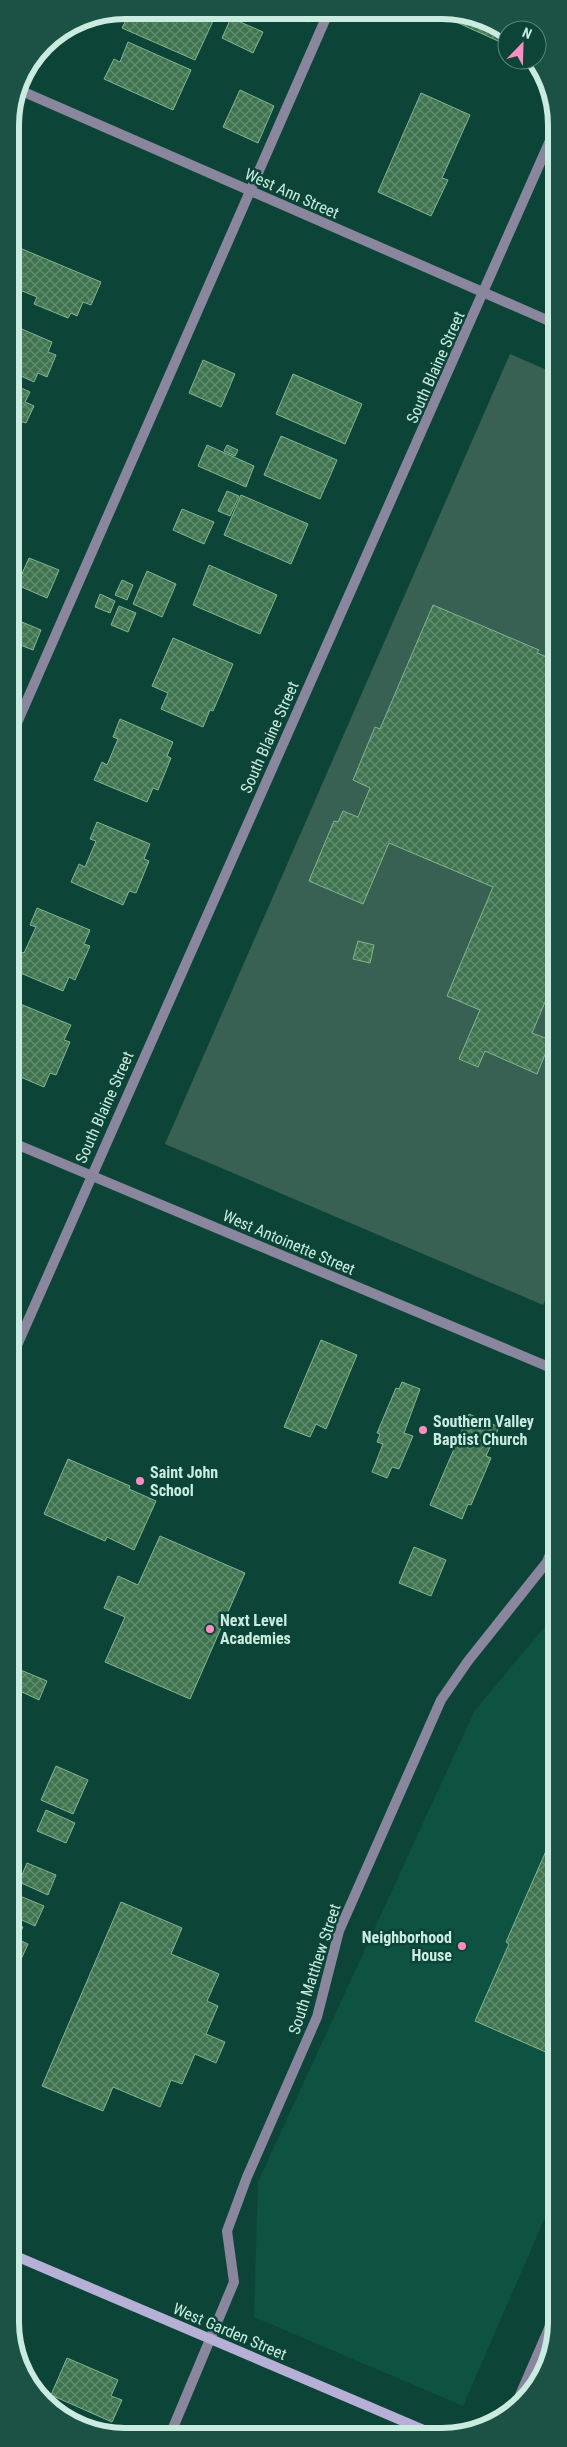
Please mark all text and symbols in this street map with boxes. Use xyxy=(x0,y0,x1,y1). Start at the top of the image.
north arrow xyxy=(497,20,547,70)
text: N xyxy=(520,24,534,42)
street label: West Ann Street xyxy=(242,164,342,223)
street label: South Blaine Street xyxy=(402,308,469,426)
street label: South Blaine Street xyxy=(236,678,303,796)
street label: South Blaine Street xyxy=(71,1048,138,1166)
street label: West Antoinette Street xyxy=(220,1206,358,1279)
place label: Southern Valley Baptist Church xyxy=(433,1412,534,1449)
marker: Southern Valley Baptist Church xyxy=(417,1424,429,1436)
place label: Saint John School xyxy=(150,1463,218,1500)
marker: Saint John School xyxy=(134,1475,146,1487)
place label: Next Level Academies xyxy=(220,1611,291,1648)
marker: Next Level Academies xyxy=(204,1623,216,1635)
street label: South Matthew Street xyxy=(284,1901,345,2037)
place label: Neighborhood House xyxy=(362,1928,452,1965)
marker: Neighborhood House xyxy=(456,1940,468,1952)
street label: West Garden Street xyxy=(170,2299,290,2364)

